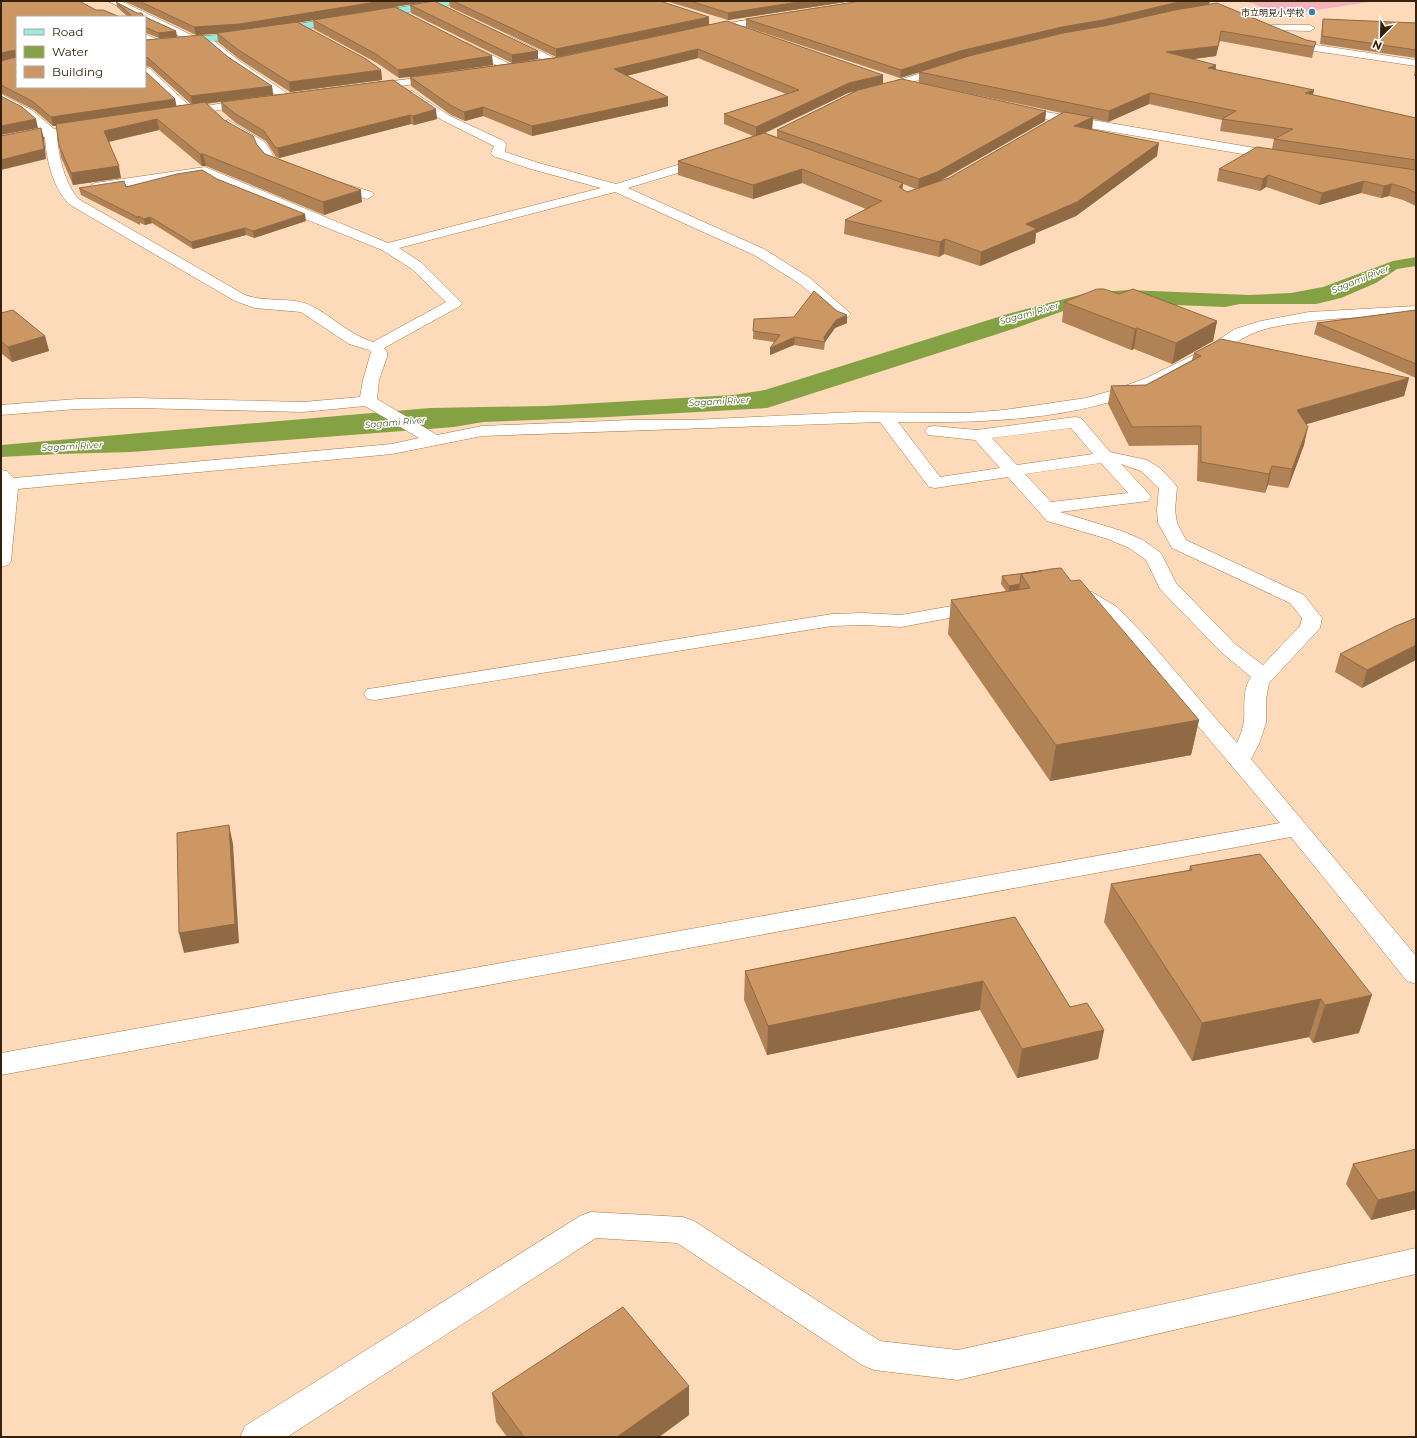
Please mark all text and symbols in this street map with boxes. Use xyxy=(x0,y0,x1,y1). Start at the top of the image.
place label: 市立明見小学校 xyxy=(1241,7,1304,18)
marker: 市立明見小学校 xyxy=(1307,7,1317,17)
legend xyxy=(16,16,146,88)
north arrow xyxy=(1361,16,1401,56)
text: Road xyxy=(52,24,83,39)
text: N xyxy=(1370,37,1384,53)
text: Water xyxy=(52,44,89,59)
text: Building xyxy=(52,64,103,79)
water label: Sagami River xyxy=(1330,262,1391,296)
water label: Sagami River xyxy=(998,299,1060,327)
water label: Sagami River xyxy=(688,394,750,408)
water label: Sagami River xyxy=(364,414,426,430)
water label: Sagami River xyxy=(41,439,103,453)

